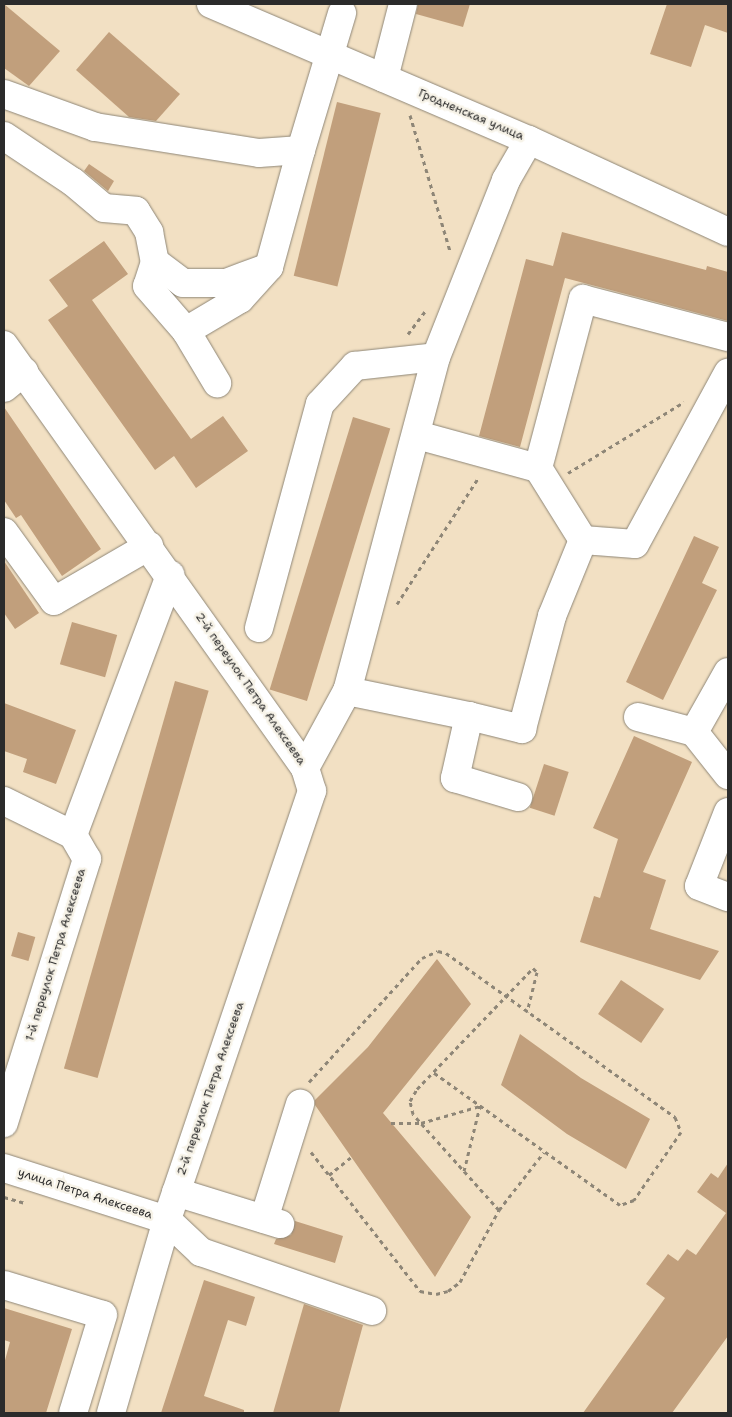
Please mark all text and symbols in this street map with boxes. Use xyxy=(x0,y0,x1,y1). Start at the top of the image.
street label: Гродненская улица xyxy=(416,86,526,144)
street label: 2-й переулок Петра Алексеева xyxy=(192,610,308,768)
street label: 1-й переулок Петра Алексеева xyxy=(23,867,89,1043)
street label: 2-й переулок Петра Алексеева xyxy=(174,1000,248,1178)
street label: улица Петра Алексеева xyxy=(16,1165,154,1223)

